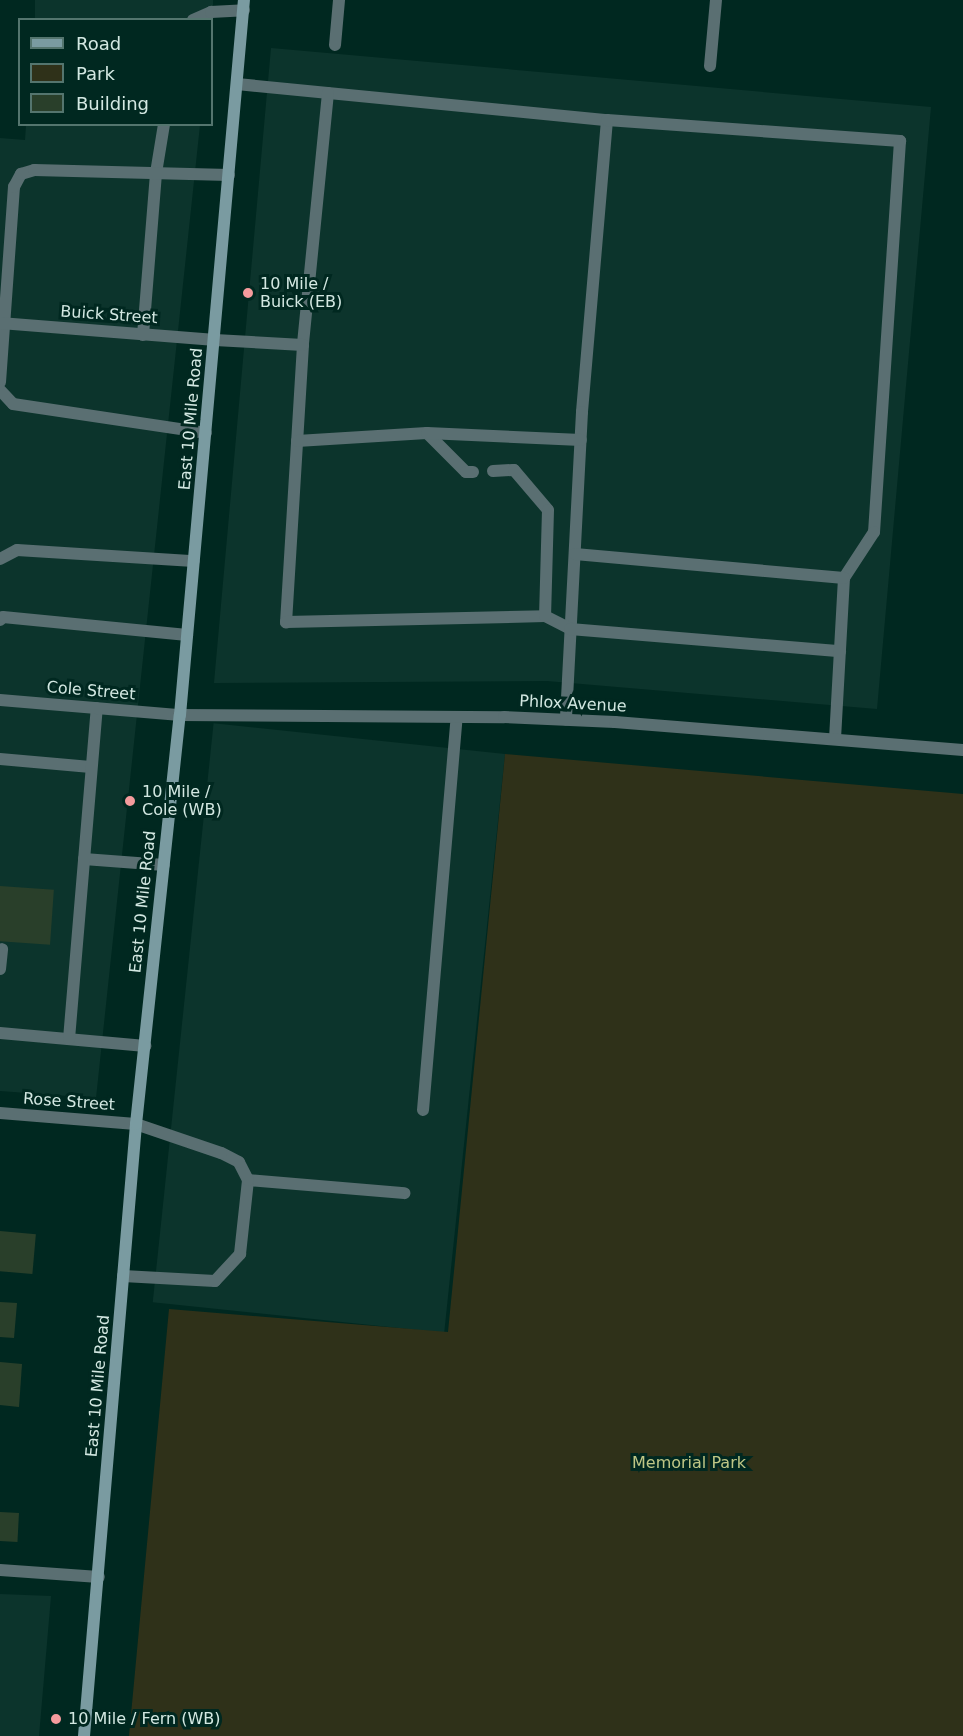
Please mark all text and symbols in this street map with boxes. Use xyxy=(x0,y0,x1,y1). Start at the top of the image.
legend xyxy=(18,18,213,126)
text: Road xyxy=(76,33,121,54)
text: Park xyxy=(76,63,115,84)
text: Building xyxy=(76,93,149,114)
place label: 10 Mile / Buick (EB) xyxy=(260,274,342,312)
marker: 10 Mile / Buick (EB) xyxy=(241,286,255,300)
street label: Buick Street xyxy=(60,302,158,328)
street label: East 10 Mile Road xyxy=(175,347,207,491)
street label: Cole Street xyxy=(46,678,136,704)
street label: Phlox Avenue xyxy=(519,692,627,716)
place label: 10 Mile / Cole (WB) xyxy=(142,782,222,820)
marker: 10 Mile / Cole (WB) xyxy=(123,794,137,808)
street label: East 10 Mile Road xyxy=(126,830,160,974)
street label: Rose Street xyxy=(22,1089,116,1115)
street label: East 10 Mile Road xyxy=(82,1314,114,1458)
park label: Memorial Park xyxy=(632,1453,746,1473)
place label: 10 Mile / Fern (WB) xyxy=(68,1709,221,1729)
marker: 10 Mile / Fern (WB) xyxy=(49,1712,63,1726)

